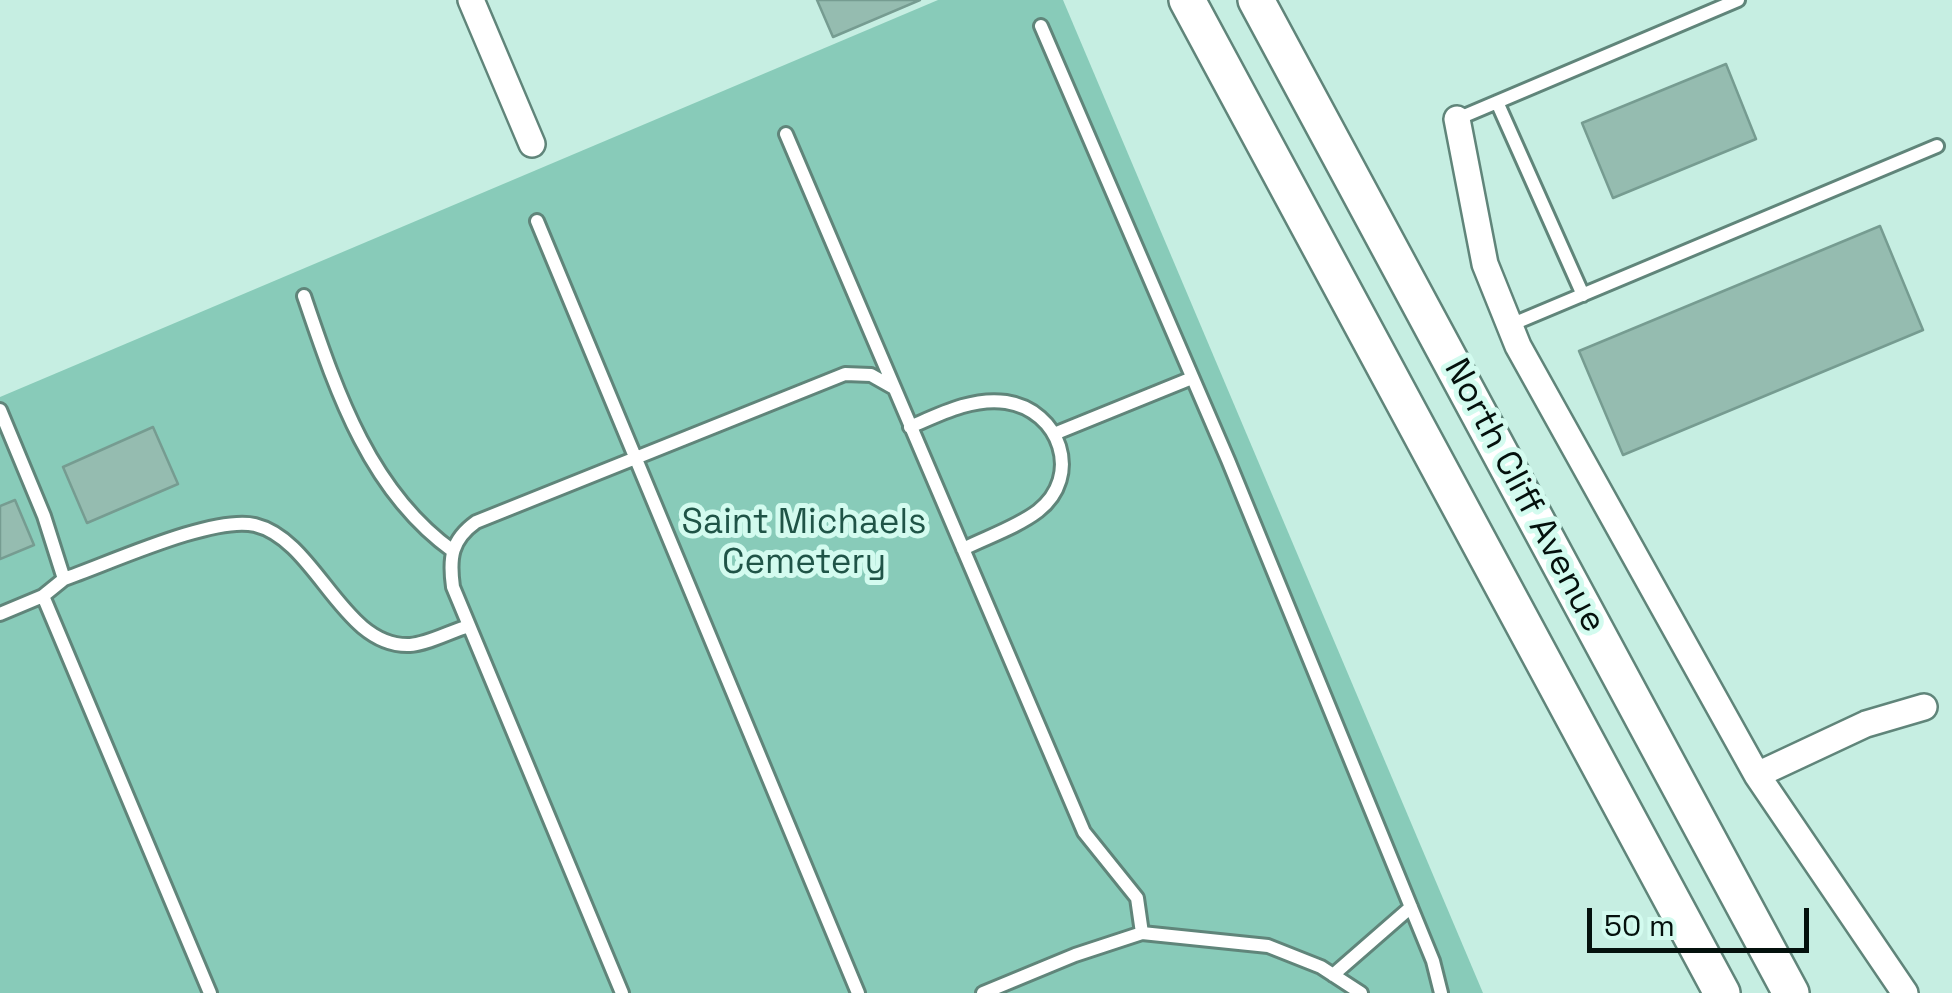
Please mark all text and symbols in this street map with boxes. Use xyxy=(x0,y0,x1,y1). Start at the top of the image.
street label: North Cliff Avenue xyxy=(1434,352,1614,640)
park label: Saint Michaels Cemetery xyxy=(682,503,926,585)
scale bar xyxy=(1592,888,1814,950)
text: 50 m xyxy=(1604,906,1675,945)

